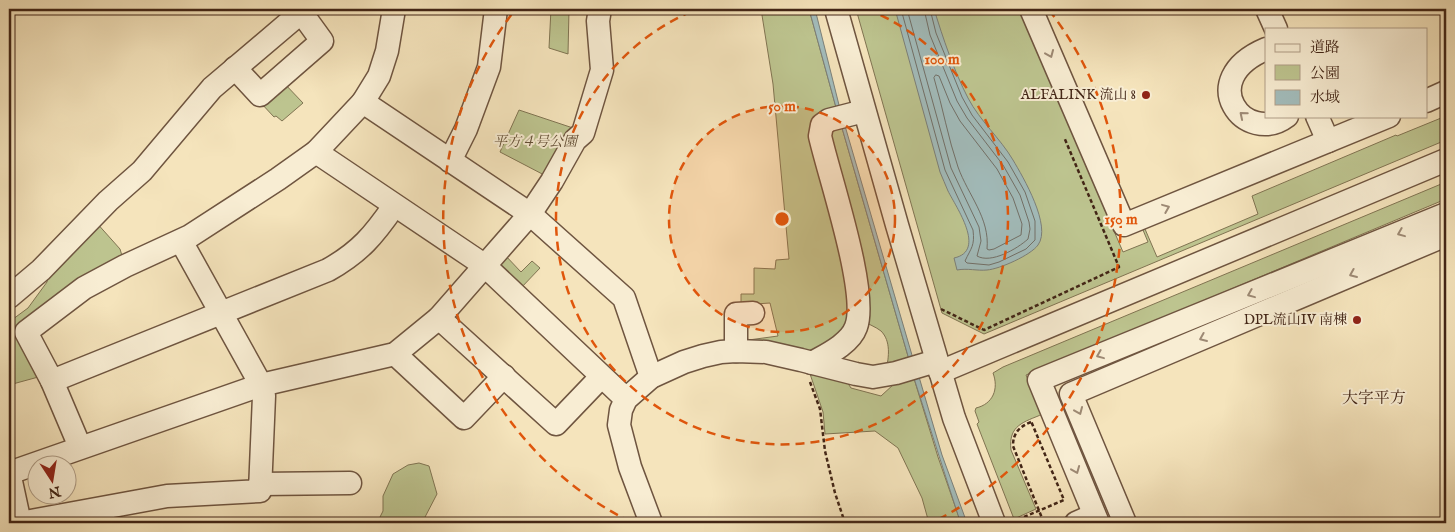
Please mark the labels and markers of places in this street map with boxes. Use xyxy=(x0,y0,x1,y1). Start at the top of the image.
place label: ALFALINK 流山 8 xyxy=(1020,86,1136,104)
marker: ALFALINK 流山 8 xyxy=(1140,89,1152,101)
centre of rings xyxy=(773,210,791,228)
place label: DPL流山IV 南棟 xyxy=(1244,311,1347,329)
marker: DPL流山IV 南棟 xyxy=(1351,314,1363,326)

